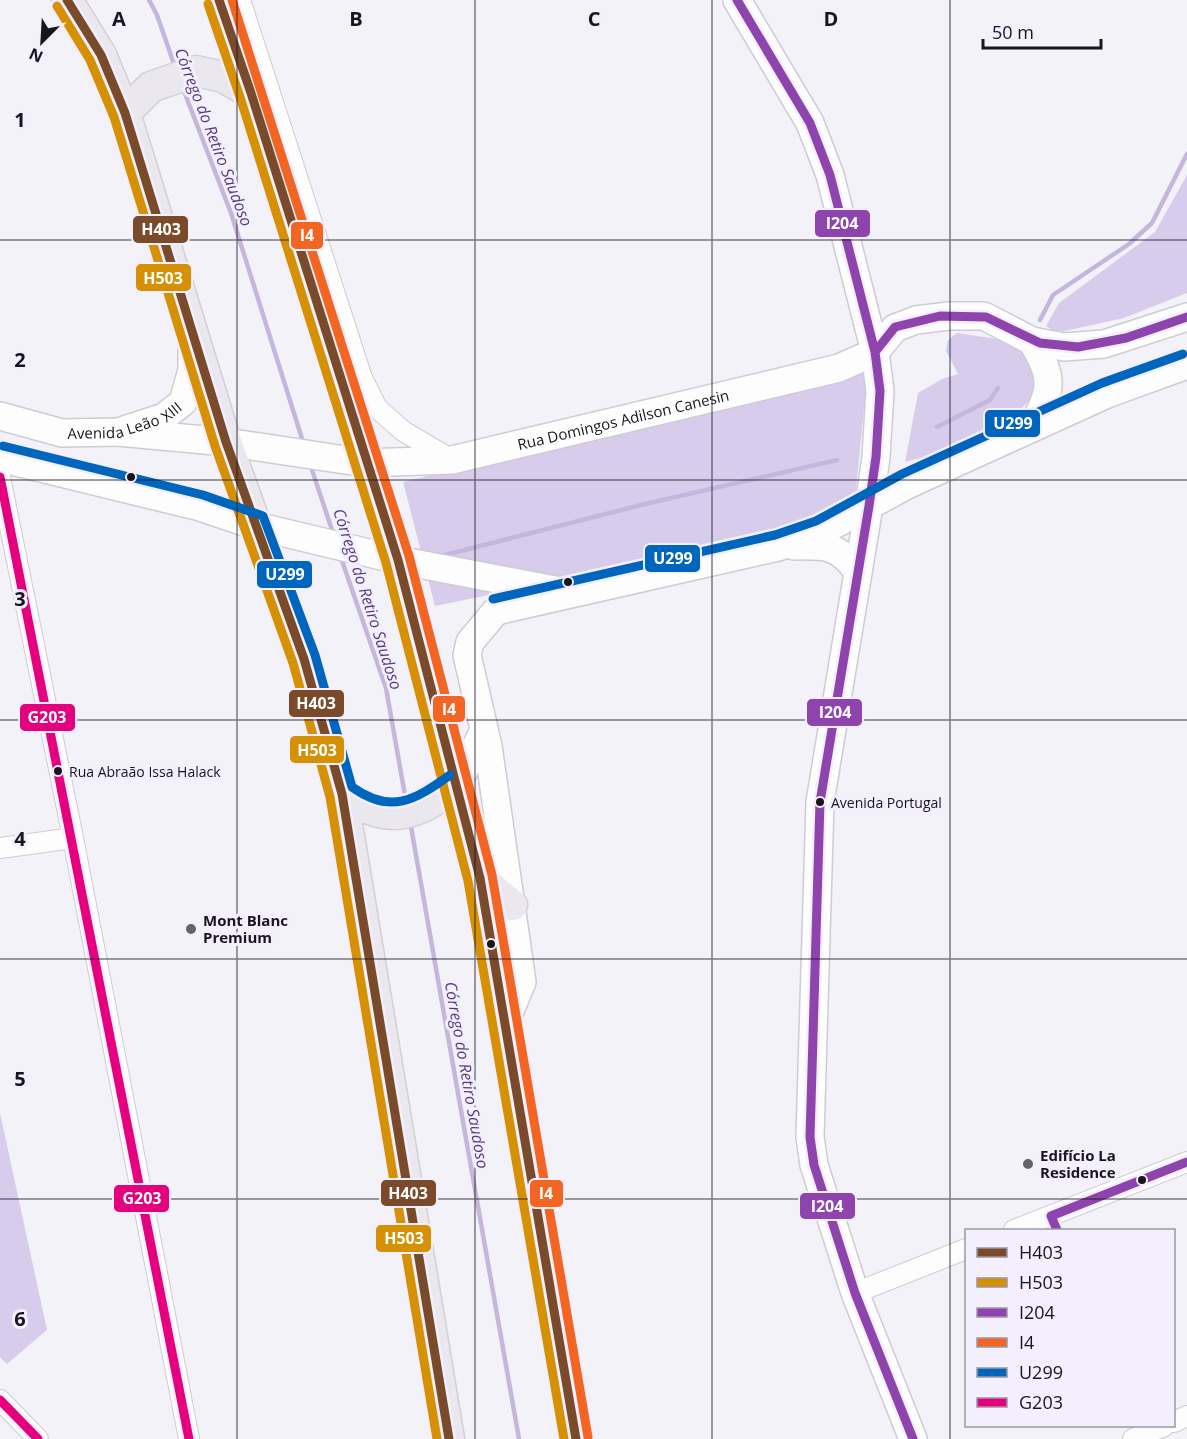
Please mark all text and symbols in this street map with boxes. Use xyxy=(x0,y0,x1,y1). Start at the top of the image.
text: A xyxy=(112,5,126,32)
text: B xyxy=(349,5,363,32)
text: C xyxy=(588,5,601,32)
text: D xyxy=(824,5,838,32)
north arrow xyxy=(12,12,72,72)
scale bar xyxy=(983,12,1102,50)
text: 50 m xyxy=(992,20,1034,44)
text: N xyxy=(25,43,46,68)
water label: Córrego do Retiro Saudoso xyxy=(170,45,258,229)
text: 1 xyxy=(14,106,26,133)
line badge: I204 xyxy=(814,209,871,238)
text: I204 xyxy=(826,212,858,234)
line badge: H403 xyxy=(132,215,189,244)
text: H403 xyxy=(141,218,181,240)
line badge: I4 xyxy=(290,221,324,250)
text: I4 xyxy=(300,224,314,246)
line badge: H503 xyxy=(135,263,192,292)
text: H503 xyxy=(143,267,183,289)
text: 2 xyxy=(14,346,26,373)
street label: Rua Domingos Adilson Canesin xyxy=(515,384,731,454)
street label: Avenida Leão XIII xyxy=(67,397,186,443)
line badge: U299 xyxy=(984,409,1041,438)
text: U299 xyxy=(993,412,1033,434)
unlabelled marker xyxy=(125,471,137,483)
water label: Córrego do Retiro Saudoso xyxy=(328,506,408,692)
line badge: U299 xyxy=(644,544,701,573)
text: U299 xyxy=(653,547,693,569)
line badge: U299 xyxy=(256,560,313,589)
text: U299 xyxy=(265,563,305,585)
unlabelled marker xyxy=(562,576,574,588)
text: 3 xyxy=(14,585,26,612)
line badge: H403 xyxy=(288,689,345,718)
text: H403 xyxy=(296,692,336,714)
line badge: I4 xyxy=(432,695,466,723)
text: I4 xyxy=(442,698,456,720)
line badge: I204 xyxy=(806,698,863,727)
text: I204 xyxy=(819,701,851,723)
line badge: G203 xyxy=(19,703,76,732)
text: G203 xyxy=(27,706,67,728)
line badge: H503 xyxy=(289,735,345,764)
text: H503 xyxy=(297,739,337,761)
place label: Rua Abraão Issa Halack xyxy=(69,762,221,781)
marker: Rua Abraão Issa Halack xyxy=(52,765,64,777)
place label: Avenida Portugal xyxy=(831,793,942,812)
marker: Avenida Portugal xyxy=(814,796,826,808)
text: 4 xyxy=(14,825,26,852)
place label: Mont Blanc Premium xyxy=(203,910,288,947)
marker: Mont Blanc Premium xyxy=(184,922,198,936)
unlabelled marker xyxy=(485,938,497,950)
water label: Córrego do Retiro Saudoso xyxy=(440,980,494,1170)
text: 5 xyxy=(14,1065,26,1092)
place label: Edifício La Residence xyxy=(1040,1145,1116,1182)
marker: Edifício La Residence xyxy=(1021,1157,1035,1171)
unlabelled marker xyxy=(1136,1174,1148,1186)
line badge: H403 xyxy=(380,1179,437,1207)
line badge: I4 xyxy=(529,1179,564,1208)
text: H403 xyxy=(388,1182,428,1204)
text: I4 xyxy=(539,1182,553,1204)
line badge: G203 xyxy=(113,1184,170,1213)
text: G203 xyxy=(122,1187,162,1209)
line badge: I204 xyxy=(799,1192,856,1220)
text: I204 xyxy=(811,1195,843,1217)
line badge: H503 xyxy=(375,1224,432,1253)
text: H503 xyxy=(384,1227,424,1249)
legend xyxy=(965,1229,1175,1427)
text: H403 xyxy=(1019,1240,1063,1264)
text: H503 xyxy=(1019,1270,1063,1294)
text: I204 xyxy=(1019,1300,1055,1324)
text: 6 xyxy=(14,1305,26,1332)
text: I4 xyxy=(1019,1330,1034,1354)
text: U299 xyxy=(1019,1360,1063,1384)
text: G203 xyxy=(1019,1390,1063,1414)

